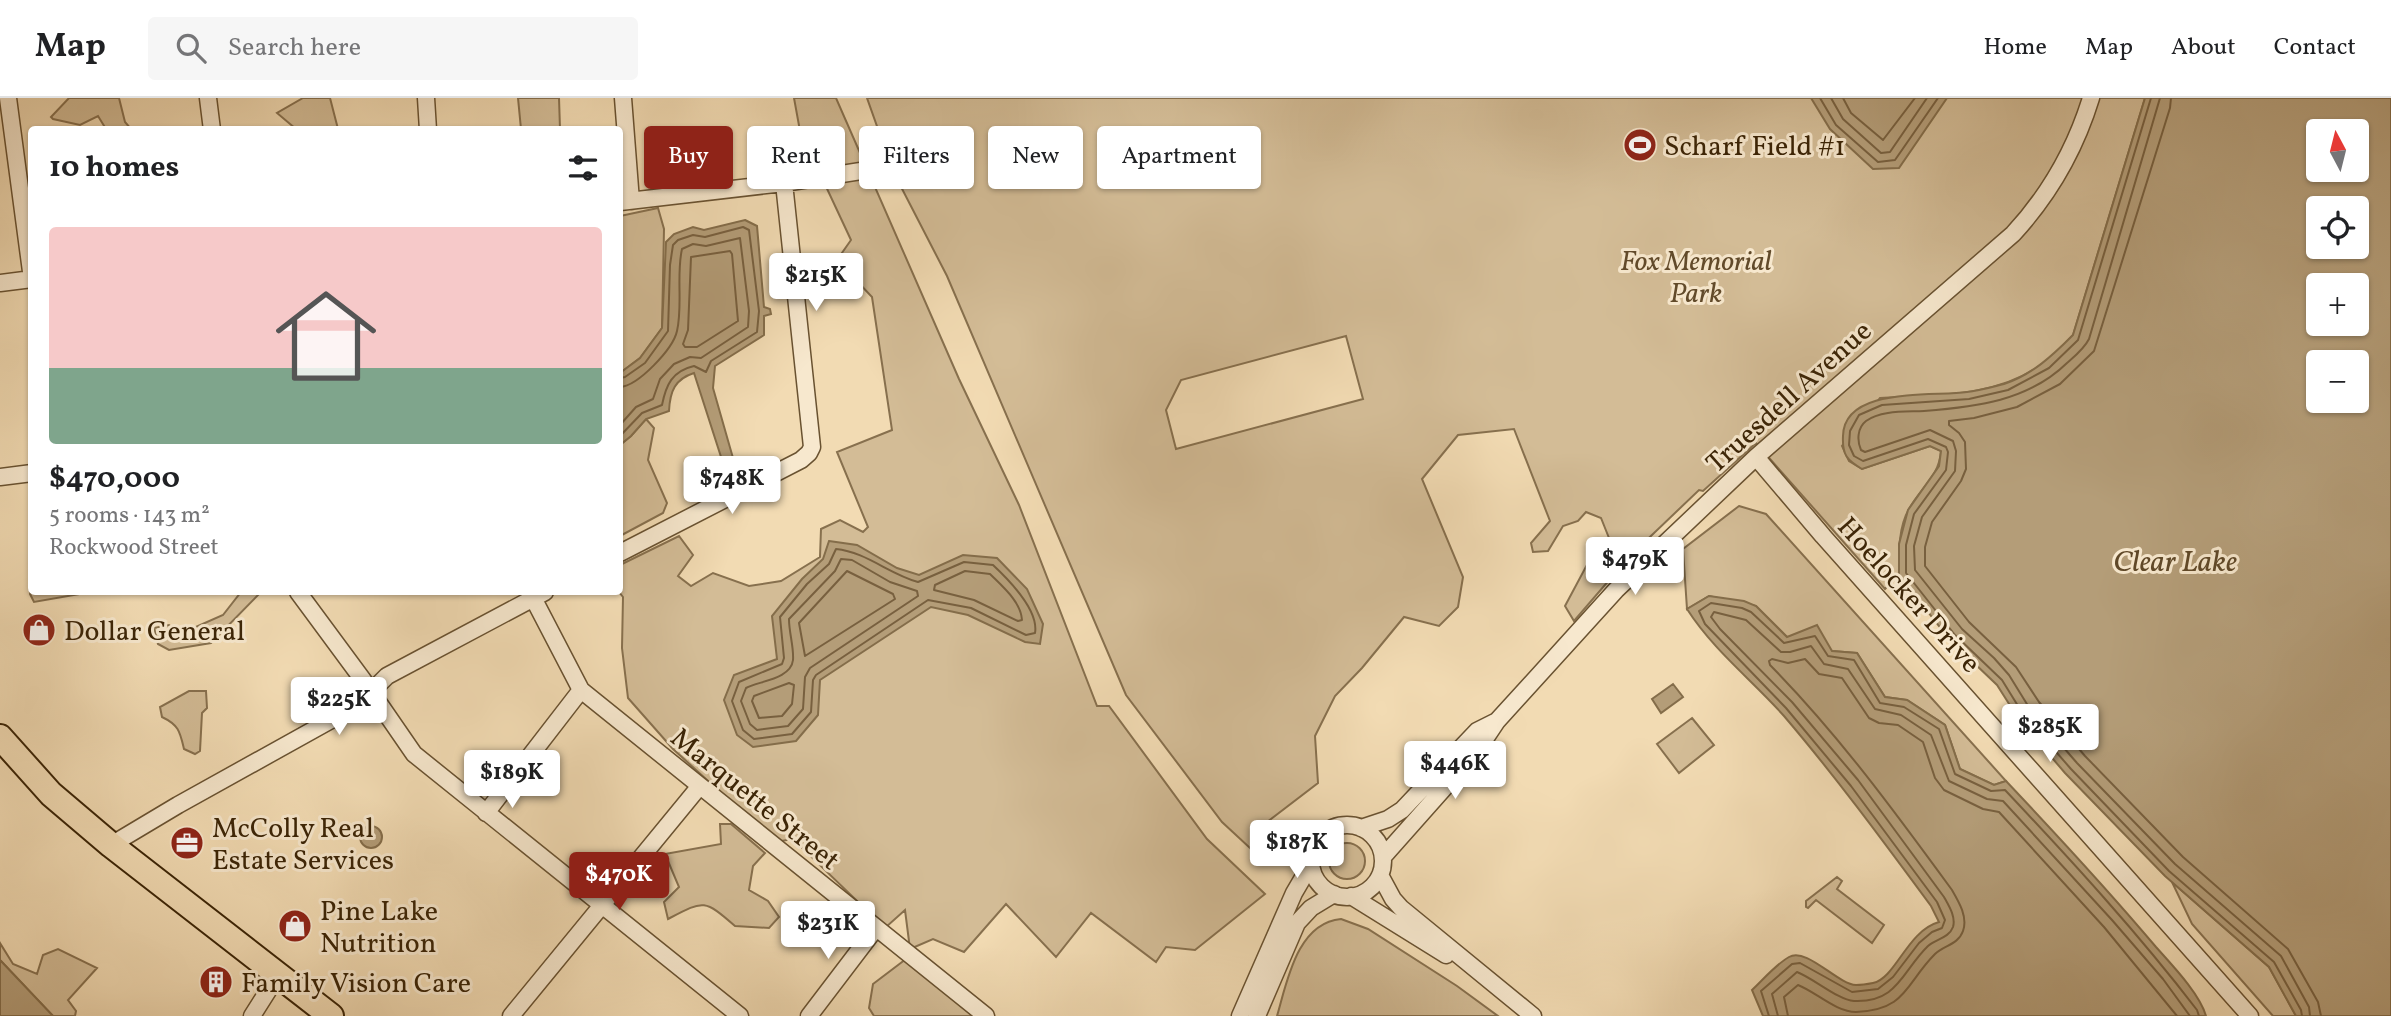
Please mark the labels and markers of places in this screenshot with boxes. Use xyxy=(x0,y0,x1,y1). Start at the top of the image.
sports icon: Scharf Field #1 xyxy=(1621,126,1659,164)
place label: Scharf Field #1 xyxy=(1664,128,1845,167)
pin: $215K xyxy=(767,254,865,313)
pin: $748K xyxy=(683,456,781,516)
pin: $479K xyxy=(1586,538,1684,597)
shop icon: Dollar General xyxy=(20,611,58,649)
place label: Dollar General xyxy=(64,613,245,652)
pin: $225K xyxy=(290,678,388,737)
pin: $285K xyxy=(2001,704,2099,764)
pin: $446K xyxy=(1406,742,1504,801)
pin: $189K xyxy=(463,750,561,810)
place label: McColly Real Estate Services xyxy=(212,810,394,881)
pin: $187K xyxy=(1248,820,1346,880)
office icon: McColly Real Estate Services xyxy=(168,824,206,862)
pin: $470K xyxy=(570,852,668,912)
place label: Pine Lake Nutrition xyxy=(320,893,438,964)
pin: $231K xyxy=(779,902,877,961)
shop icon: Pine Lake Nutrition xyxy=(276,907,314,945)
building icon: Family Vision Care xyxy=(197,963,235,1001)
place label: Family Vision Care xyxy=(241,965,471,1004)

